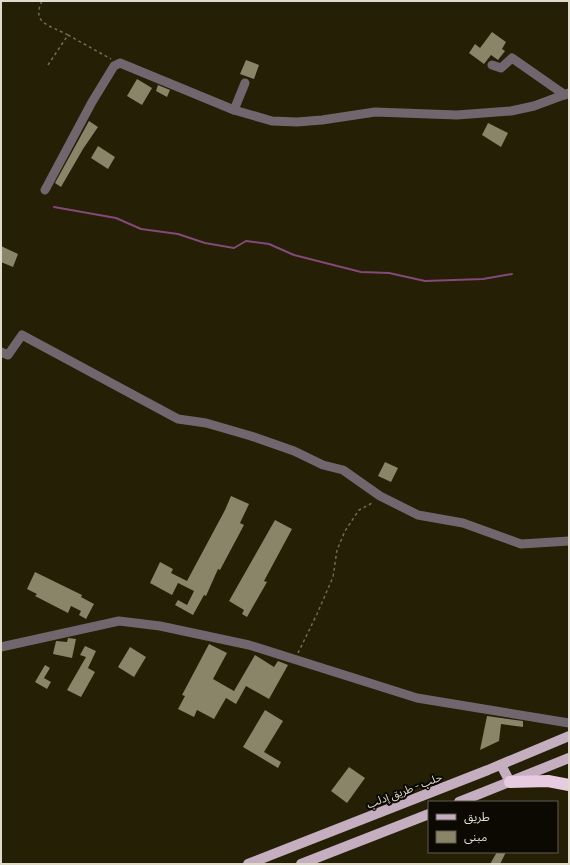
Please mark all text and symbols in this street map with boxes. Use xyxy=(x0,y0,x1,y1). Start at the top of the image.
street label: حلب - طريق إدلب xyxy=(364,769,445,812)
legend xyxy=(428,801,558,853)
text: طريق xyxy=(464,808,490,825)
text: مبنى xyxy=(464,828,487,845)

